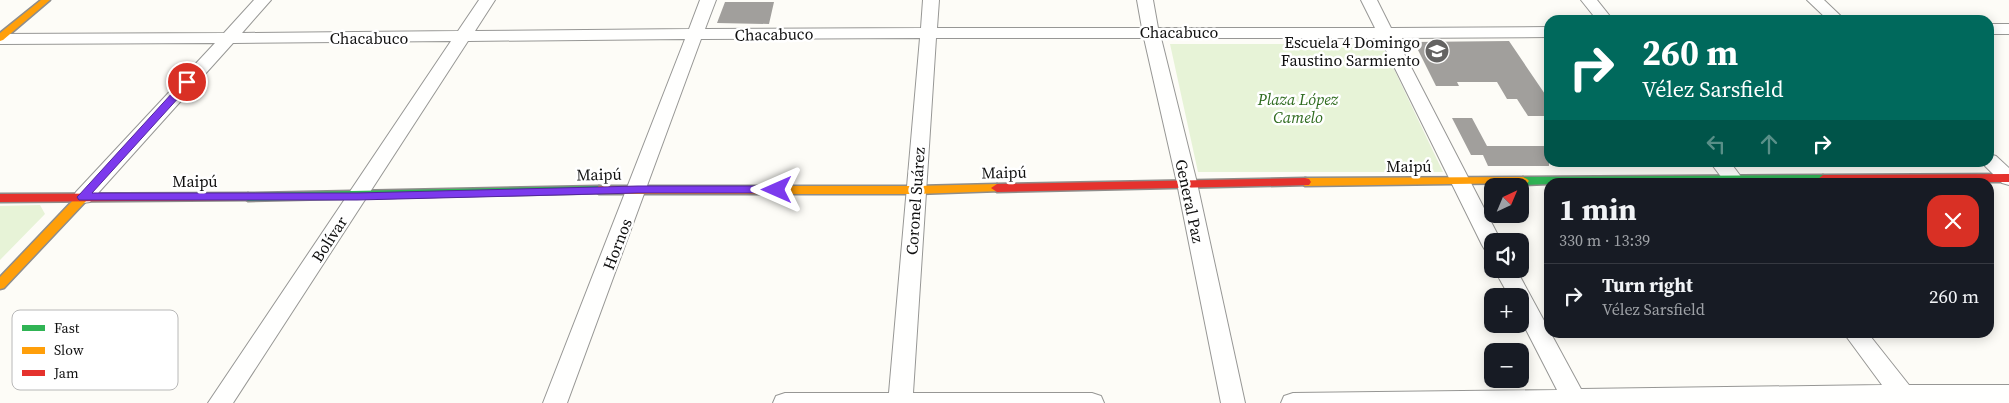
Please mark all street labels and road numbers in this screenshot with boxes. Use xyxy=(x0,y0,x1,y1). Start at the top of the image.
street label: Chacabuco xyxy=(1140,21,1219,43)
street label: Chacabuco xyxy=(734,22,814,46)
street label: Chacabuco xyxy=(330,27,409,49)
street label: Coronel Suárez xyxy=(900,146,930,256)
street label: Maipú xyxy=(1386,155,1432,177)
street label: General Paz xyxy=(1170,157,1210,245)
street label: Maipú xyxy=(981,161,1027,183)
street label: Maipú xyxy=(576,163,622,185)
street label: Maipú xyxy=(172,170,218,192)
street label: Bolívar xyxy=(306,212,352,266)
street label: Hornos xyxy=(597,215,637,273)

